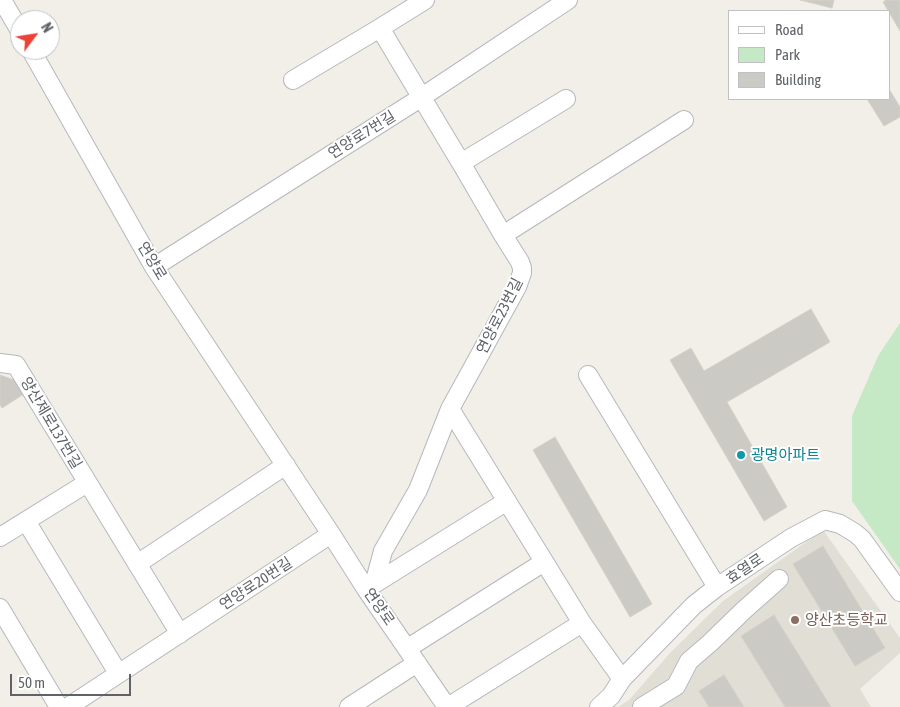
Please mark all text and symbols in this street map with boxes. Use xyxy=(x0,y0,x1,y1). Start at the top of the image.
north arrow xyxy=(10,10,60,60)
legend xyxy=(728,10,890,100)
text: N xyxy=(38,20,56,35)
text: Road xyxy=(775,21,804,38)
text: Park xyxy=(775,46,800,63)
text: Building xyxy=(775,71,821,88)
street label: 연양로7번길 xyxy=(325,107,399,163)
street label: 연양로 xyxy=(134,239,170,283)
street label: 연양로23번길 xyxy=(473,275,527,357)
street label: 양산제로137번길 xyxy=(17,374,85,472)
place label: 광명아파트 xyxy=(751,446,820,464)
marker: 광명아파트 xyxy=(735,449,747,461)
street label: 효열로 xyxy=(723,550,767,588)
street label: 연양로20번길 xyxy=(216,554,296,614)
street label: 연양로 xyxy=(360,585,398,629)
place label: 양산초등학교 xyxy=(805,611,888,629)
marker: 양산초등학교 xyxy=(789,614,801,626)
scale bar xyxy=(12,664,134,696)
text: 50 m xyxy=(18,674,45,691)

